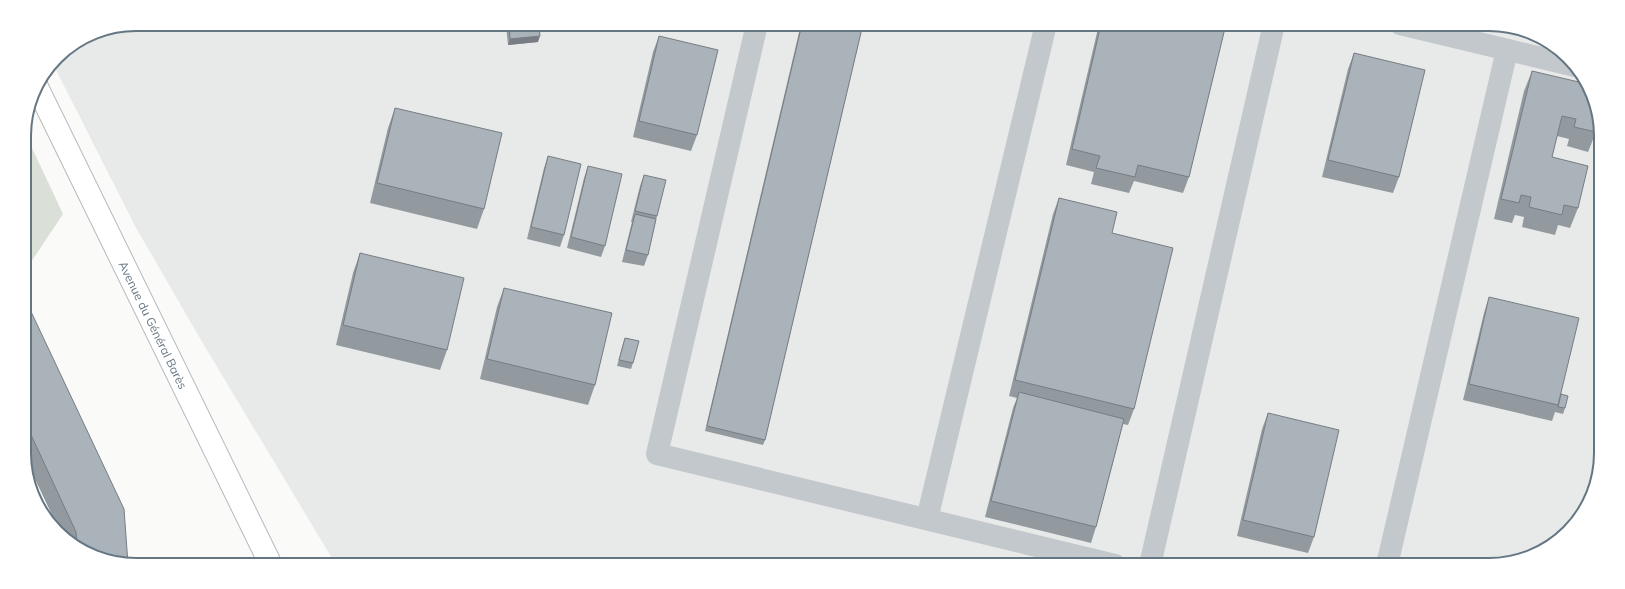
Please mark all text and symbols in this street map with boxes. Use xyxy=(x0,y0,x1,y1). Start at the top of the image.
street label: Avenue du Général Barès xyxy=(115,259,191,392)

